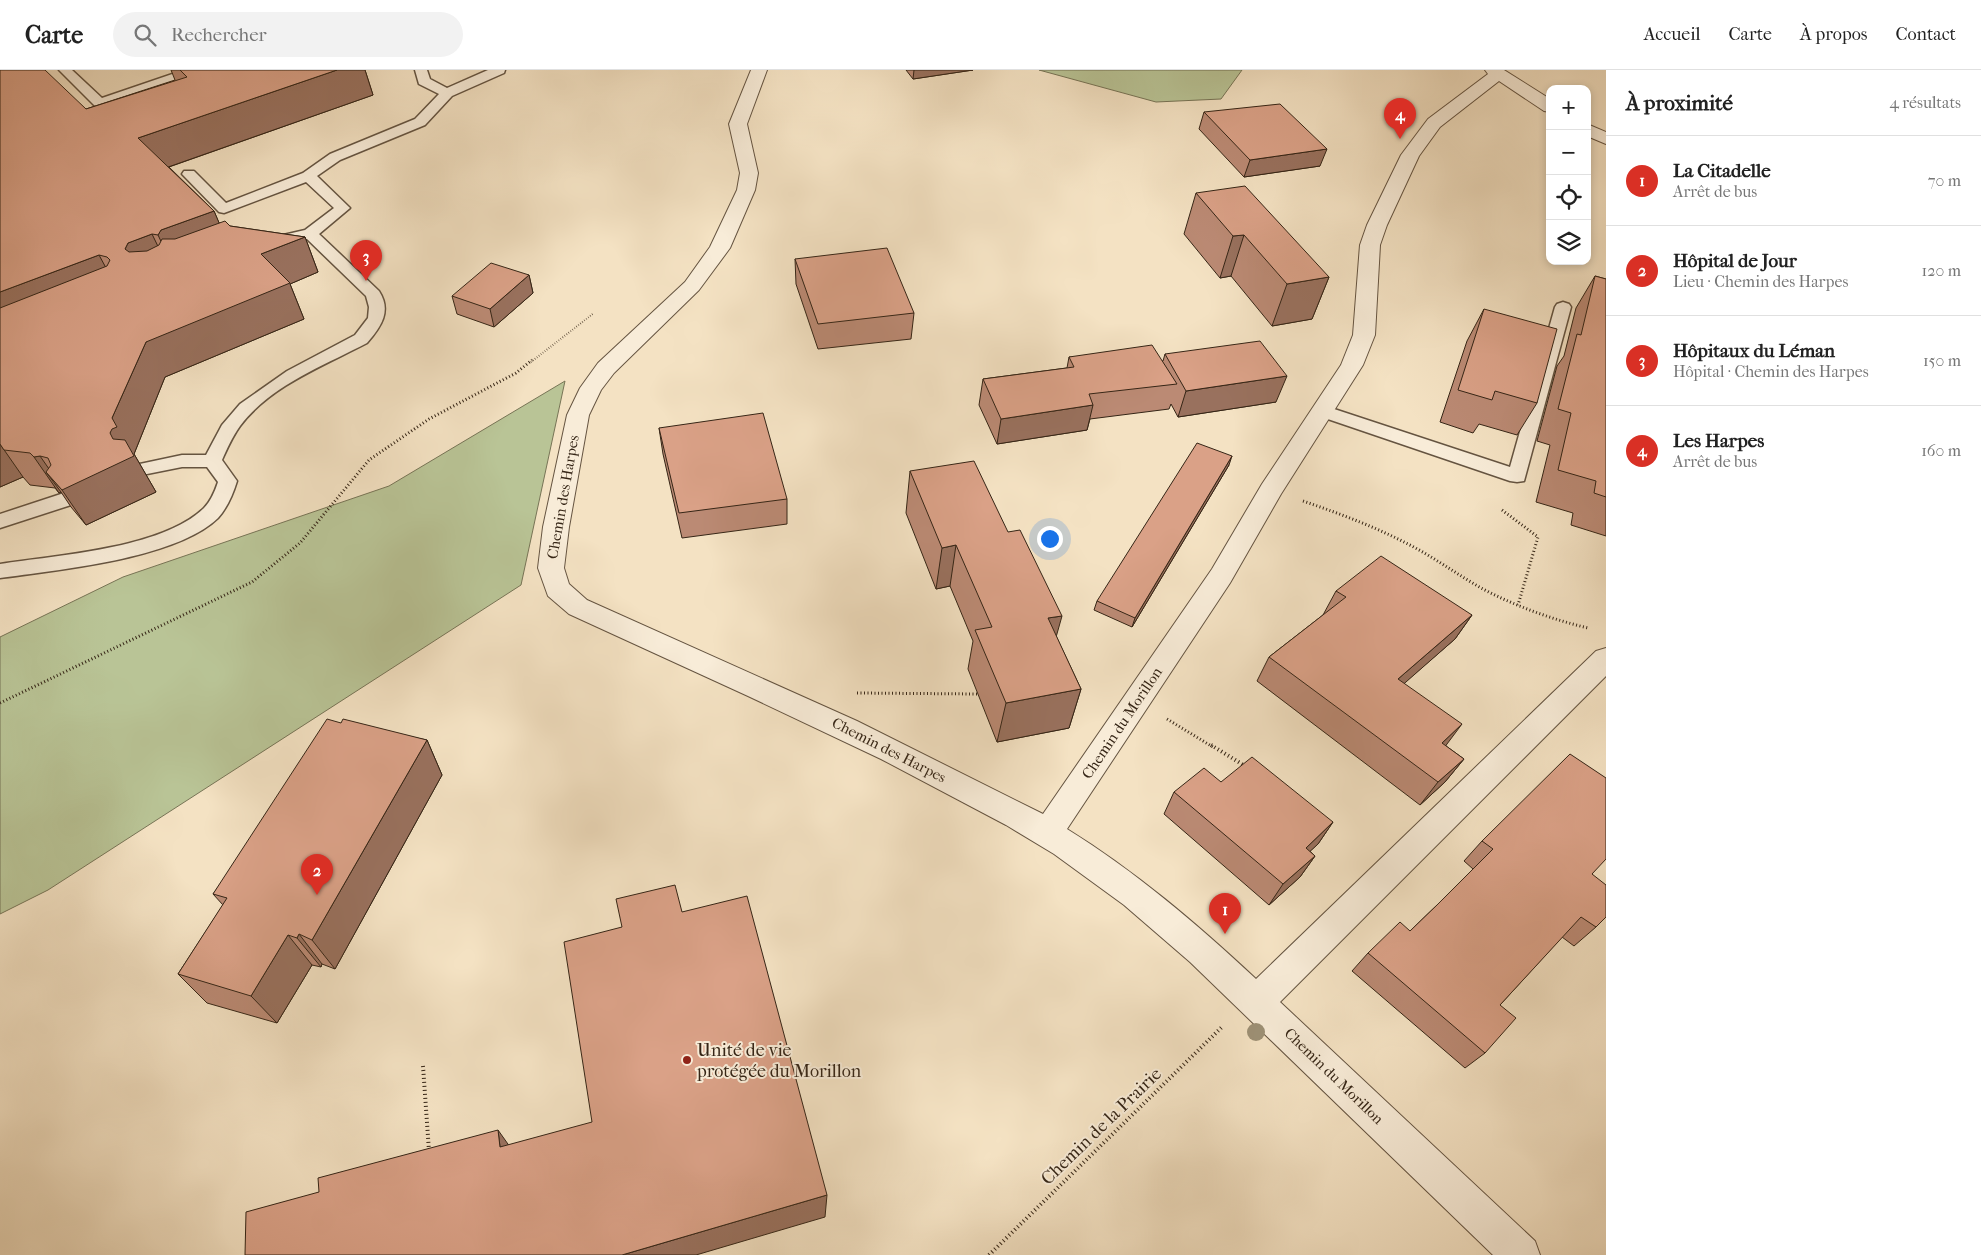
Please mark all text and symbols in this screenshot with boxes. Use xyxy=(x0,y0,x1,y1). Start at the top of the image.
search box xyxy=(113,12,463,57)
text: Carte xyxy=(25,21,83,49)
icon: search xyxy=(131,21,159,49)
text: Rechercher xyxy=(171,24,267,46)
text: Accueil xyxy=(1644,24,1701,45)
text: Carte xyxy=(1729,24,1772,45)
text: À propos xyxy=(1800,24,1867,45)
text: Contact xyxy=(1895,24,1956,45)
map controls xyxy=(1546,85,1591,265)
button: + xyxy=(1546,85,1591,130)
text: À proximité xyxy=(1626,91,1733,115)
text: 4 résultats xyxy=(1889,93,1961,112)
pin: 4 xyxy=(1384,98,1416,139)
button: − xyxy=(1546,130,1591,175)
text: La Citadelle xyxy=(1673,160,1771,182)
text: 1 xyxy=(1639,171,1645,190)
text: 70 m xyxy=(1928,171,1961,190)
button: locate xyxy=(1546,175,1591,220)
text: Arrêt de bus xyxy=(1673,182,1757,201)
button: layers xyxy=(1546,220,1591,265)
pin: 3 xyxy=(350,240,382,281)
text: Hôpital de Jour xyxy=(1673,250,1797,272)
text: 2 xyxy=(1638,261,1646,280)
text: 120 m xyxy=(1922,261,1961,280)
text: Lieu · Chemin des Harpes xyxy=(1673,272,1848,291)
text: Hôpitaux du Léman xyxy=(1673,340,1835,362)
text: 3 xyxy=(1639,351,1645,370)
text: 150 m xyxy=(1923,351,1961,370)
text: Hôpital · Chemin des Harpes xyxy=(1673,362,1869,381)
text: Les Harpes xyxy=(1673,430,1764,452)
street label: Chemin des Harpes xyxy=(543,433,583,560)
text: 4 xyxy=(1637,441,1647,460)
text: 160 m xyxy=(1921,441,1961,460)
text: Arrêt de bus xyxy=(1673,452,1757,471)
your location xyxy=(1037,526,1063,552)
street label: Chemin du Morillon xyxy=(1078,664,1166,782)
street label: Chemin des Harpes xyxy=(829,713,950,787)
pin: 2 xyxy=(301,854,333,895)
pin: 1 xyxy=(1209,893,1241,934)
street label: Chemin du Morillon xyxy=(1281,1024,1387,1128)
place label: Unité de vie protégée du Morillon xyxy=(696,1040,862,1082)
marker: Unité de vie protégée du Morillon xyxy=(681,1054,693,1066)
street label: Chemin de la Prairie xyxy=(1037,1063,1166,1189)

